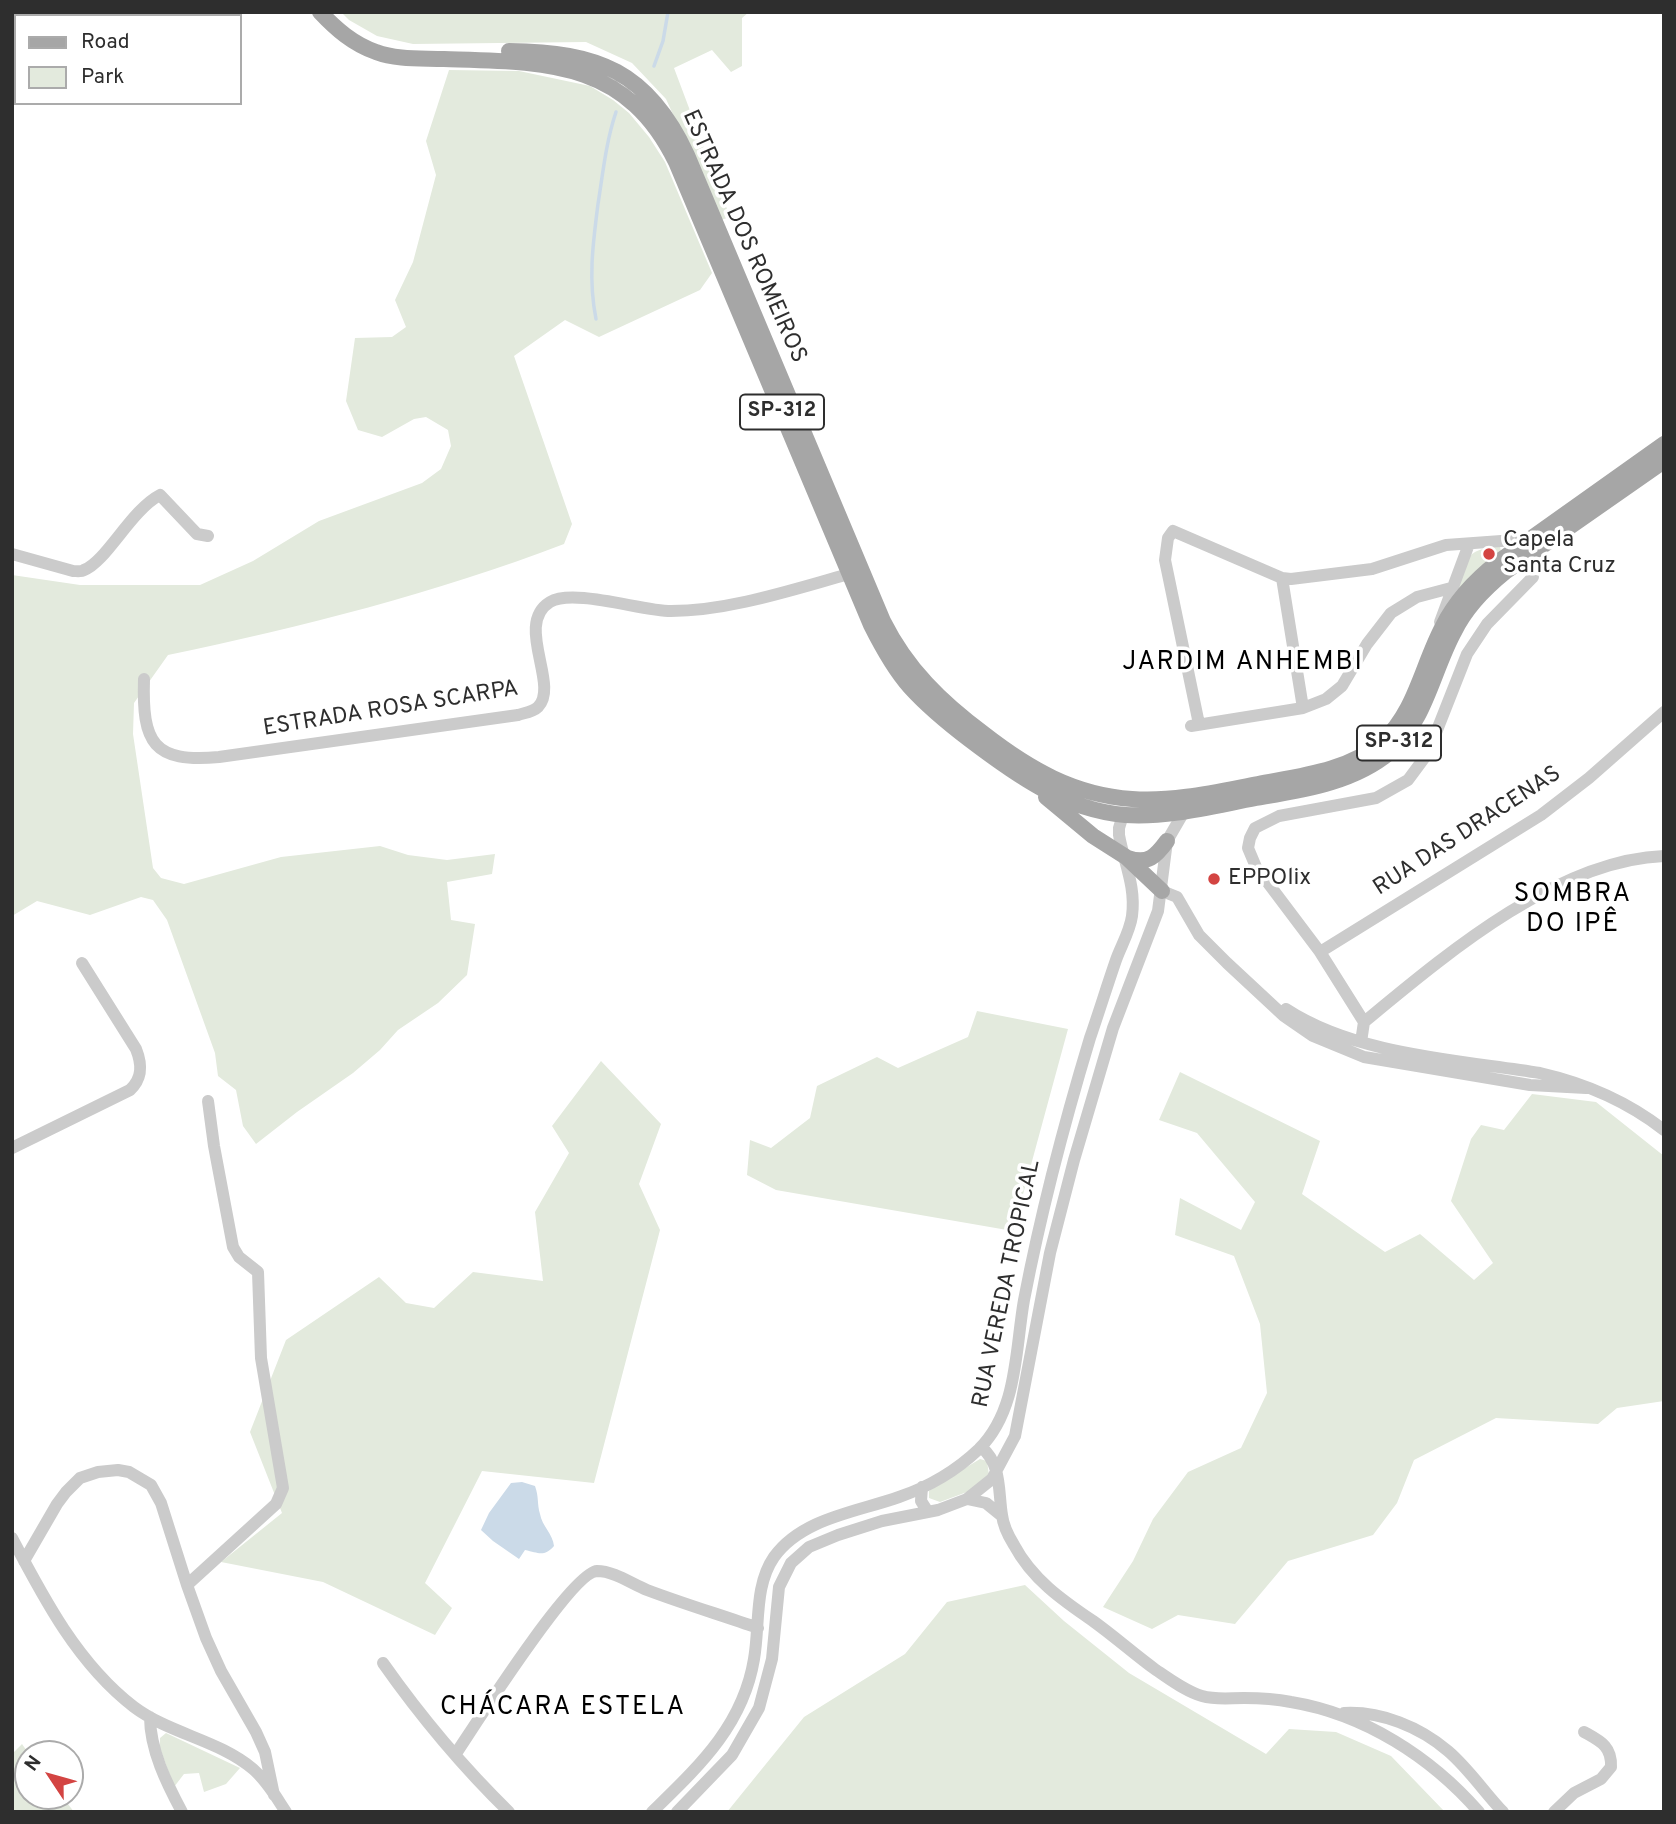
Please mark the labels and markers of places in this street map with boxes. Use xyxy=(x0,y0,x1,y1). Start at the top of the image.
place label: Capela Santa Cruz xyxy=(1503,527,1616,581)
marker: Capela Santa Cruz xyxy=(1481,546,1497,562)
place label: EPPOlix xyxy=(1228,865,1311,893)
marker: EPPOlix xyxy=(1206,871,1222,887)

